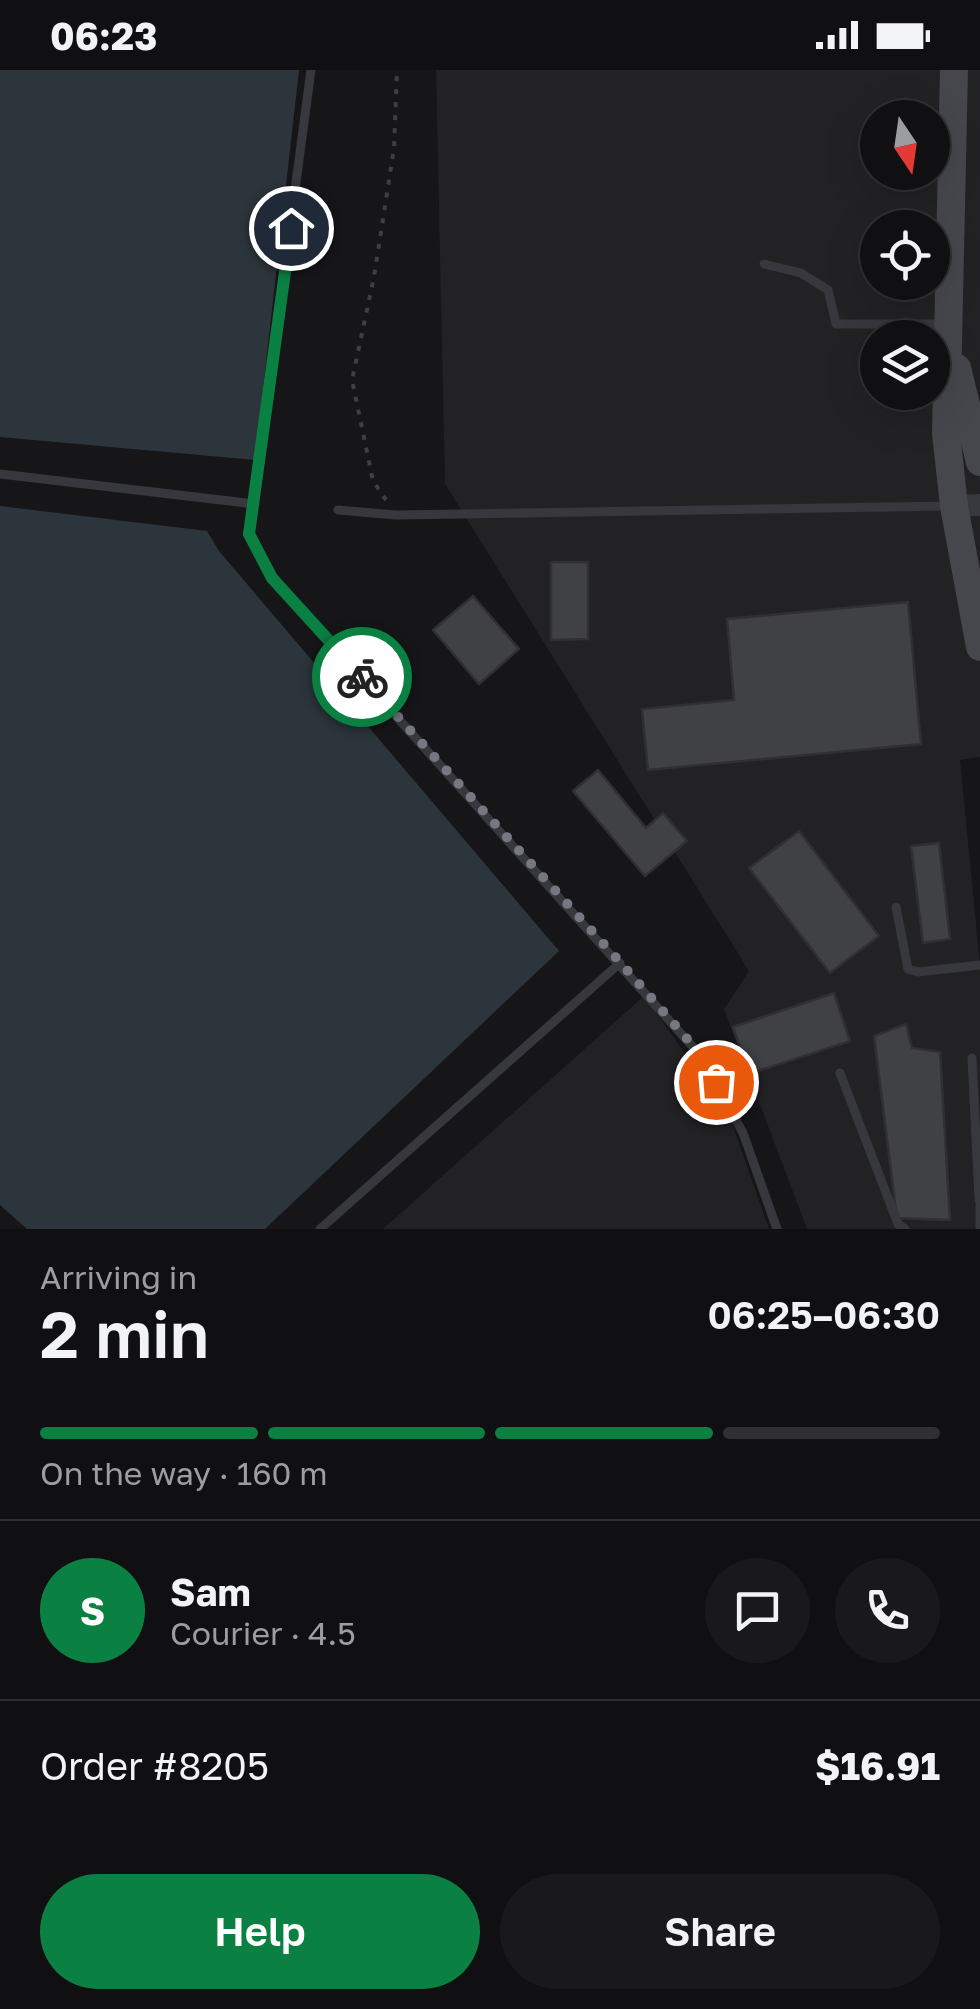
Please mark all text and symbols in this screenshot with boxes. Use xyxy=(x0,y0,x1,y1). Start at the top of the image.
text: 06:23 xyxy=(50,13,157,58)
north arrow xyxy=(860,100,950,190)
map controls xyxy=(860,100,950,410)
pin xyxy=(249,186,334,271)
icon: home xyxy=(264,201,319,256)
button: locate xyxy=(860,210,950,300)
button: layers xyxy=(860,320,950,410)
courier xyxy=(312,627,412,727)
icon: bike xyxy=(335,650,390,705)
pin xyxy=(674,1040,759,1125)
icon: bag xyxy=(689,1055,744,1110)
text: Arriving in xyxy=(40,1258,197,1296)
text: 06:25–06:30 xyxy=(708,1292,940,1337)
text: 2 min xyxy=(40,1294,209,1372)
text: On the way · 160 m xyxy=(40,1454,328,1492)
button: chat xyxy=(705,1558,810,1663)
button: phone xyxy=(835,1558,940,1663)
text: Sam xyxy=(170,1569,251,1614)
text: S xyxy=(80,1588,105,1633)
text: Courier · 4.5 xyxy=(170,1614,356,1652)
text: Order #8205 xyxy=(40,1743,269,1788)
text: $16.91 xyxy=(815,1743,940,1788)
button: Help xyxy=(40,1874,480,1989)
button: Share xyxy=(500,1874,940,1989)

